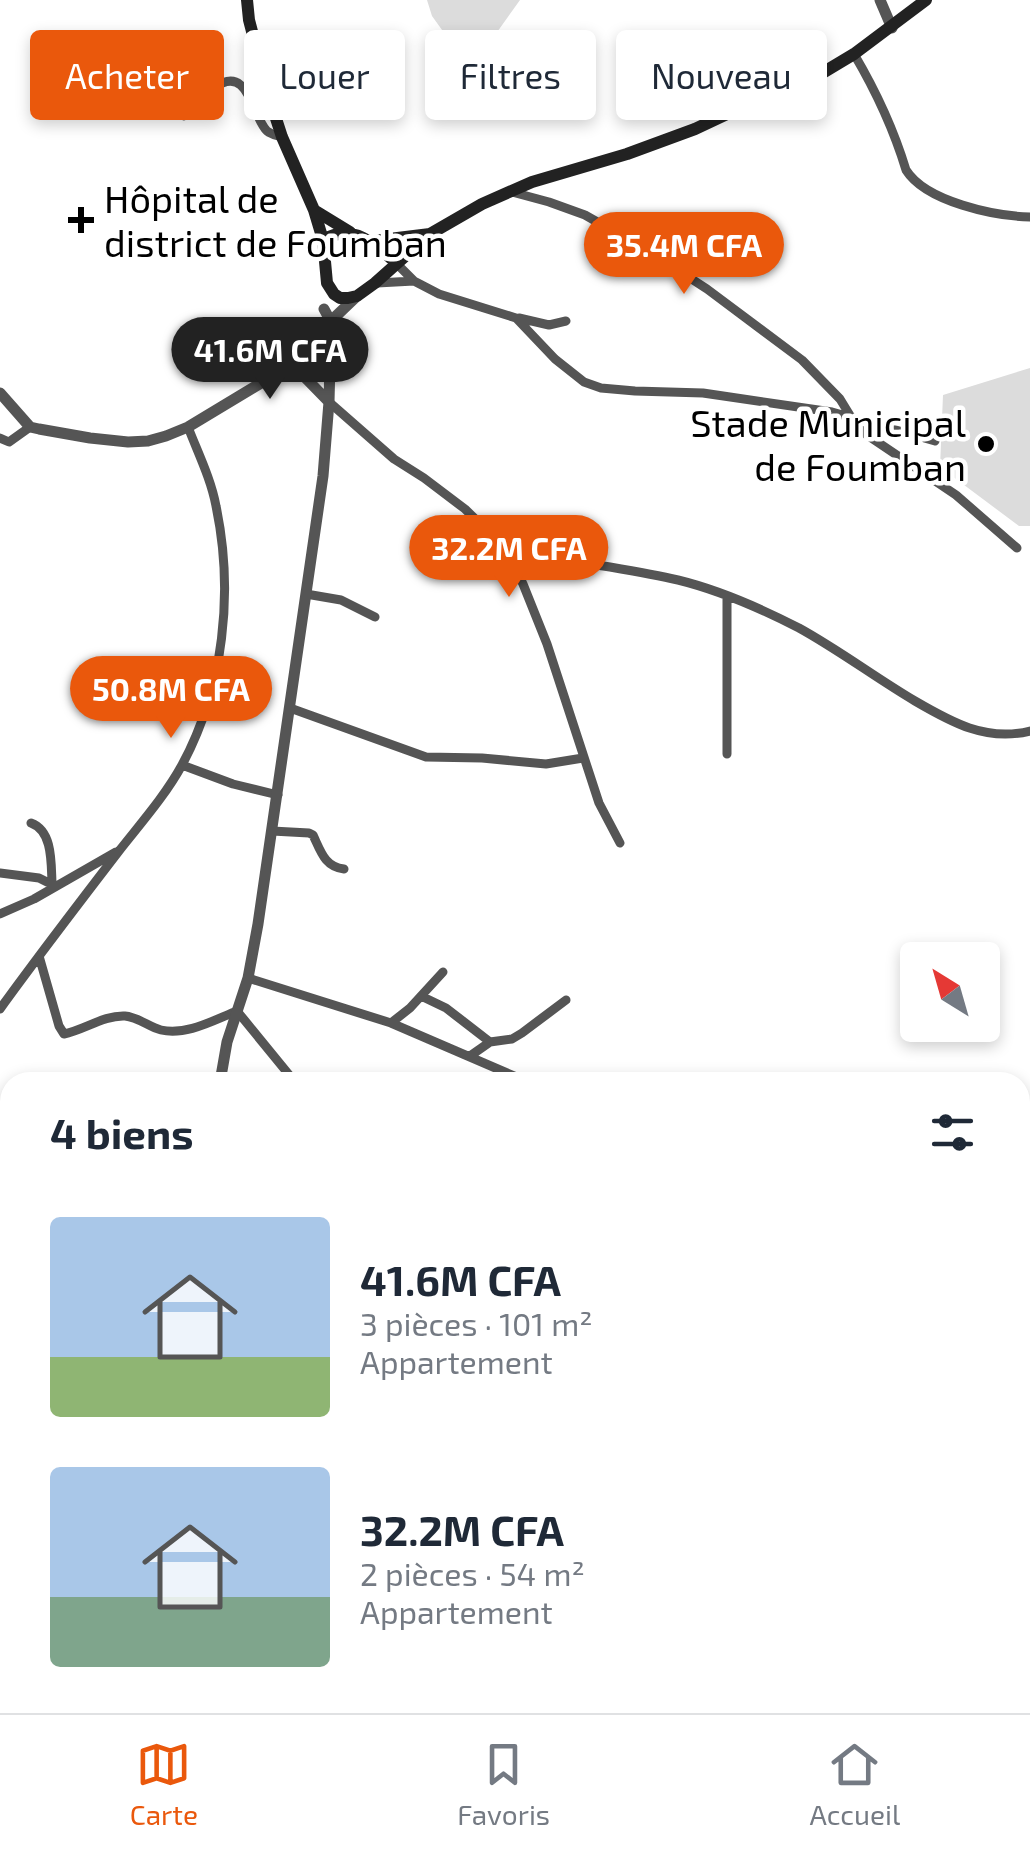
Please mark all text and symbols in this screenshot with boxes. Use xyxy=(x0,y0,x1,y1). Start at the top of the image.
chip: Acheter xyxy=(30,30,224,120)
chip: Louer xyxy=(244,30,405,120)
chip: Filtres xyxy=(425,30,596,120)
chip: Nouveau xyxy=(616,30,827,120)
place label: Hôpital de district de Foumban xyxy=(104,175,447,265)
marker: Hôpital de district de Foumban xyxy=(68,207,94,233)
pin: 35.4M CFA xyxy=(570,212,798,297)
text: 35.4M CFA xyxy=(606,225,762,263)
pin: 41.6M CFA xyxy=(156,317,384,402)
text: 41.6M CFA xyxy=(193,330,347,368)
place label: Stade Municipal de Foumban xyxy=(690,399,966,489)
marker: Stade Municipal de Foumban xyxy=(975,433,997,455)
pin: 32.2M CFA xyxy=(395,515,623,600)
text: 32.2M CFA xyxy=(431,528,587,566)
pin: 50.8M CFA xyxy=(57,656,285,741)
text: 50.8M CFA xyxy=(92,669,250,707)
north arrow xyxy=(900,942,1000,1042)
map controls xyxy=(900,942,1000,1042)
icon: filters xyxy=(925,1105,980,1160)
text: 4 biens xyxy=(50,1107,194,1157)
text: 41.6M CFA xyxy=(360,1254,561,1304)
icon: home xyxy=(130,1257,250,1377)
text: 3 pièces · 101 m² xyxy=(360,1304,592,1342)
text: Appartement xyxy=(360,1342,553,1380)
text: 32.2M CFA xyxy=(360,1504,564,1554)
icon: home xyxy=(130,1507,250,1627)
text: 2 pièces · 54 m² xyxy=(360,1554,585,1592)
text: Appartement xyxy=(360,1592,553,1630)
tab: Carte xyxy=(130,1737,198,1831)
tab: Favoris xyxy=(457,1737,550,1831)
tab: Accueil xyxy=(809,1737,900,1831)

